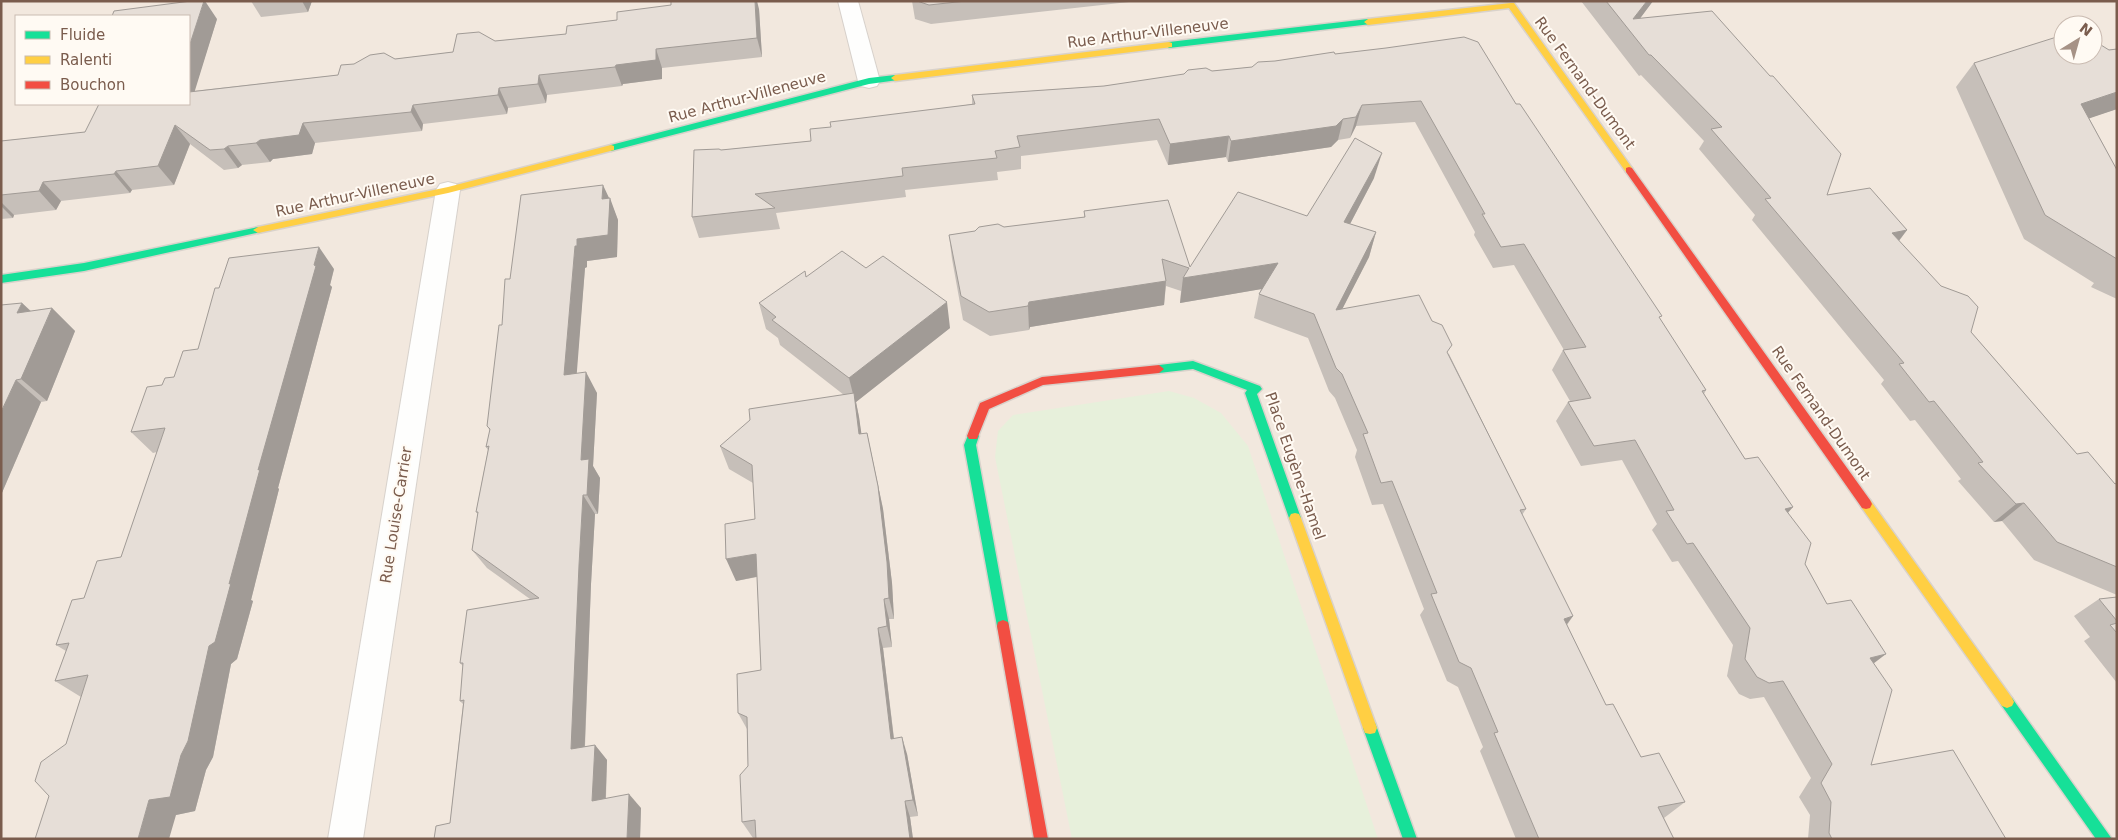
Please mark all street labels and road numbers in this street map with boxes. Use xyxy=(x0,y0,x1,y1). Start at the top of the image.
street label: Rue Fernand-Dumont xyxy=(1531,13,1639,153)
street label: Rue Arthur-Villeneuve xyxy=(1066,14,1230,52)
street label: Rue Arthur-Villeneuve xyxy=(666,67,828,127)
street label: Rue Arthur-Villeneuve xyxy=(274,169,436,221)
street label: Rue Fernand-Dumont xyxy=(1768,342,1874,484)
street label: Place Eugène-Hamel xyxy=(1261,390,1329,542)
street label: Rue Louise-Carrier xyxy=(376,445,416,585)

